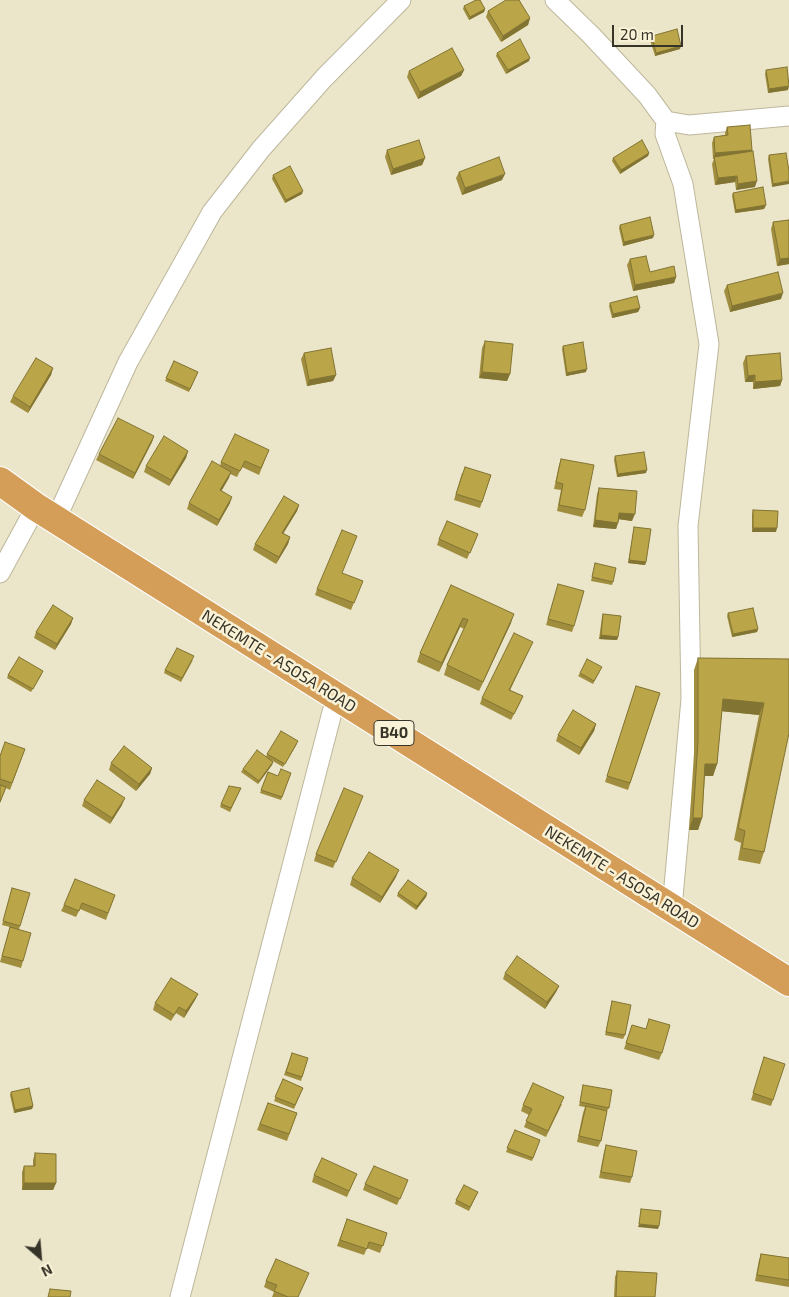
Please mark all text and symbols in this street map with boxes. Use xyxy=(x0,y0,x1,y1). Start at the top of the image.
scale bar xyxy=(614,15,685,47)
text: 20 m xyxy=(620,25,654,43)
street label: NEKEMTE - ASOSA ROAD xyxy=(198,606,360,716)
road number: B40 xyxy=(374,720,414,746)
street label: NEKEMTE - ASOSA ROAD xyxy=(541,822,703,932)
north arrow xyxy=(15,1232,65,1282)
text: N xyxy=(39,1261,55,1281)

